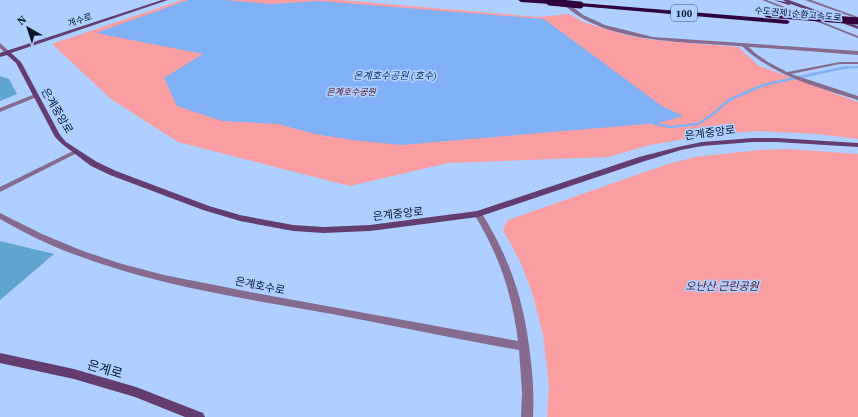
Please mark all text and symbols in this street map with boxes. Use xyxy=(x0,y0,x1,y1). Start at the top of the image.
street label: 수도권제1순환고속도로 xyxy=(754,4,842,24)
road number: 100 xyxy=(671,5,697,21)
north arrow xyxy=(8,8,48,48)
street label: 계수로 xyxy=(66,10,94,30)
text: N xyxy=(14,12,30,29)
water label: 은계호수공원 (호수) xyxy=(353,69,437,82)
street label: 은계중앙로 xyxy=(38,85,76,137)
park label: 은계호수공원 xyxy=(326,86,377,98)
street label: 은계중앙로 xyxy=(684,122,736,144)
street label: 은계중앙로 xyxy=(372,204,424,224)
street label: 은계호수로 xyxy=(234,274,286,298)
park label: 오난산 근린공원 xyxy=(685,279,760,294)
street label: 은계로 xyxy=(85,356,125,382)

